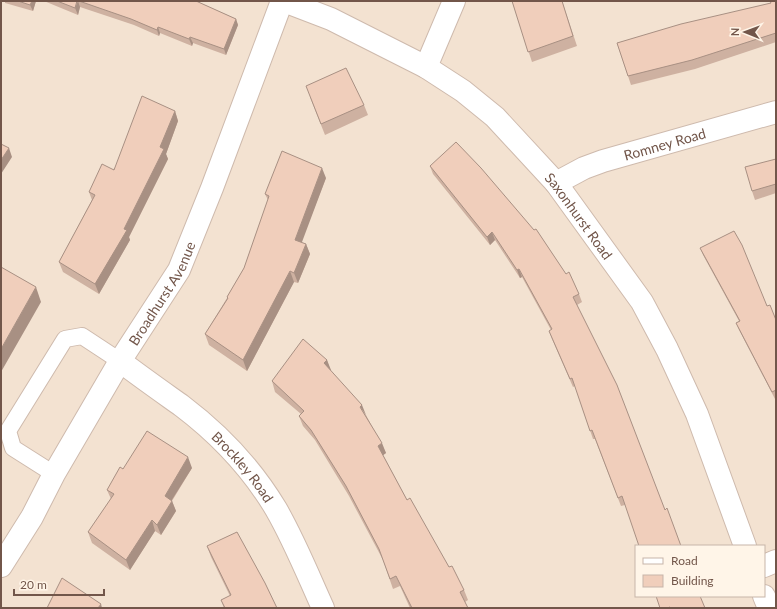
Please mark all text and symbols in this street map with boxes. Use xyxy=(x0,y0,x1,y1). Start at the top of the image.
north arrow xyxy=(725,12,765,52)
text: N xyxy=(728,27,741,36)
street label: Romney Road xyxy=(622,124,707,163)
street label: Saxonhurst Road xyxy=(542,169,617,262)
street label: Broadhurst Avenue xyxy=(124,239,198,348)
street label: Brockley Road xyxy=(209,427,278,505)
legend xyxy=(635,545,765,597)
text: Road xyxy=(671,553,698,568)
scale bar xyxy=(14,571,104,597)
text: Building xyxy=(671,573,714,588)
text: 20 m xyxy=(20,577,47,592)

